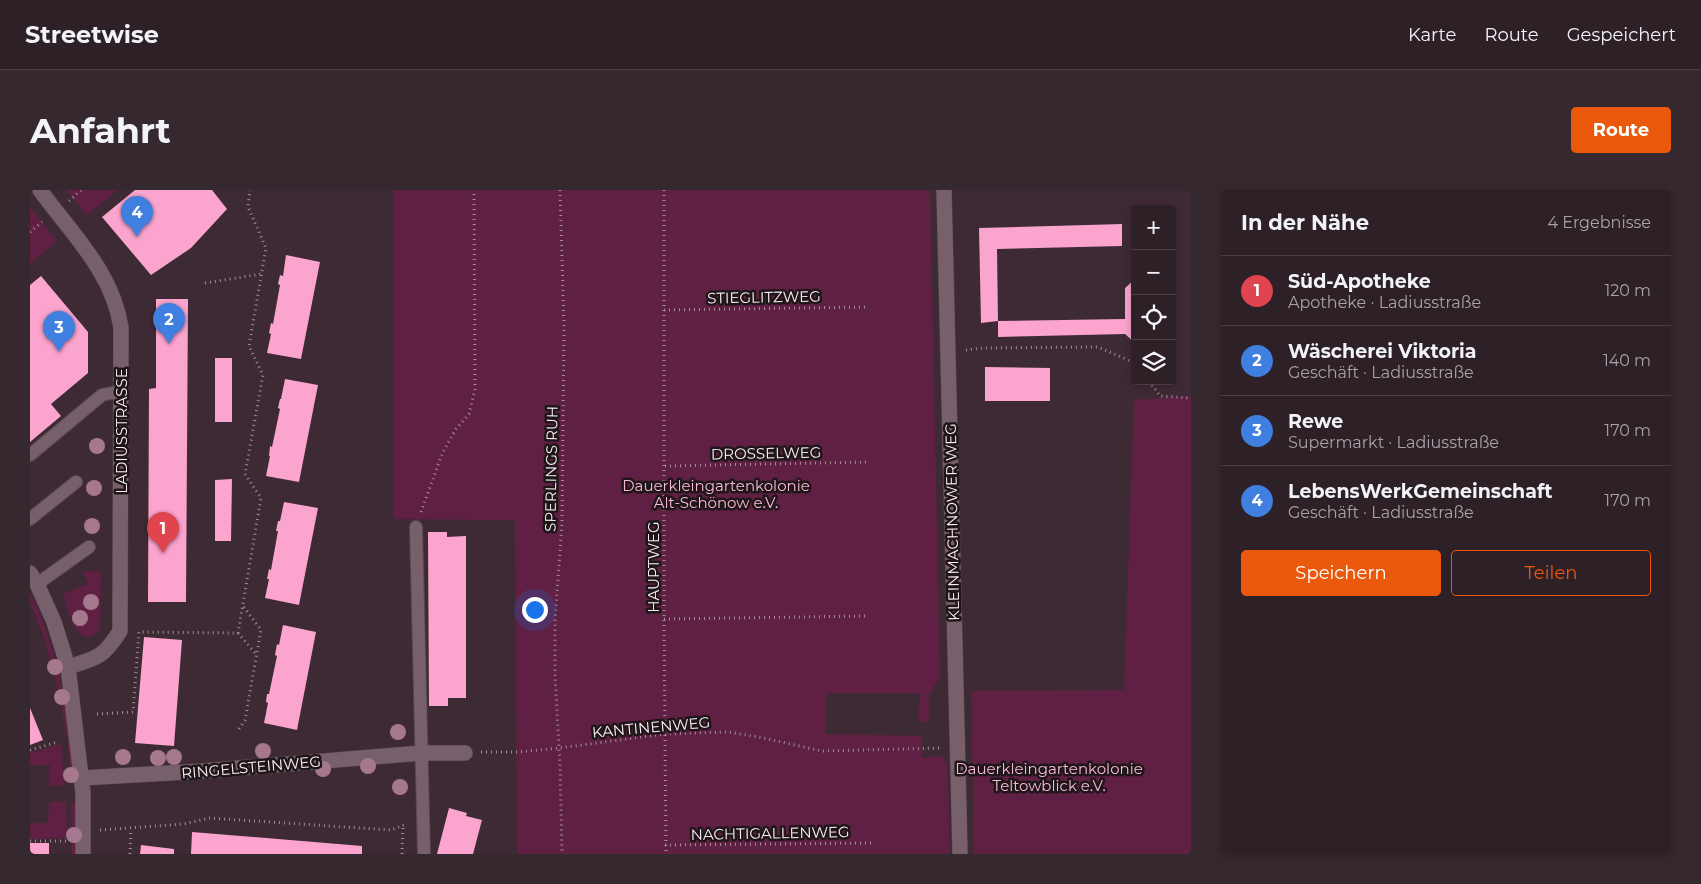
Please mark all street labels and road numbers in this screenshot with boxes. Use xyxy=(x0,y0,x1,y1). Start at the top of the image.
street label: STIEGLITZWEG xyxy=(707,287,821,307)
street label: LADIUSSTRASSE xyxy=(112,368,131,494)
street label: SPERLINGS RUH xyxy=(540,406,562,532)
street label: KLEINMACHNOWER WEG xyxy=(941,423,963,621)
street label: DROSSELWEG xyxy=(711,443,821,463)
street label: HAUPTWEG xyxy=(644,521,663,613)
street label: KANTINENWEG xyxy=(591,712,711,742)
street label: RINGELSTEINWEG xyxy=(180,751,322,783)
street label: NACHTIGALLENWEG xyxy=(690,822,850,844)

